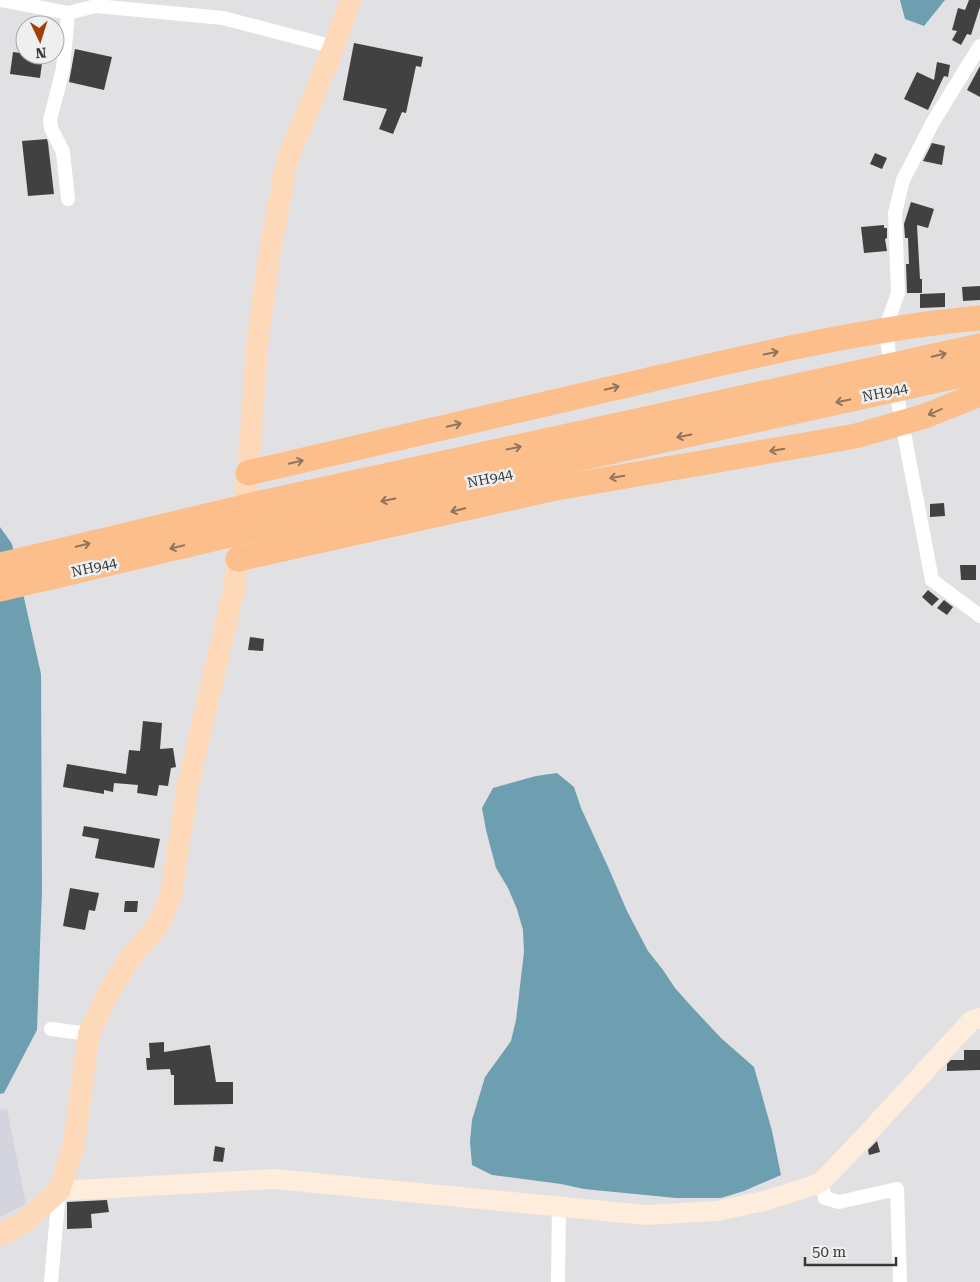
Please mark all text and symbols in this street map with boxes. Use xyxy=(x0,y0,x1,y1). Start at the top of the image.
north arrow xyxy=(15,15,65,65)
text: N xyxy=(35,45,47,61)
one-way arrow xyxy=(762,347,778,357)
one-way arrow xyxy=(930,350,946,359)
street label: NH944 xyxy=(861,379,909,405)
one-way arrow xyxy=(604,383,620,392)
one-way arrow xyxy=(835,397,851,406)
one-way arrow xyxy=(928,408,943,418)
one-way arrow xyxy=(446,420,462,429)
one-way arrow xyxy=(676,431,692,441)
one-way arrow xyxy=(505,443,521,452)
one-way arrow xyxy=(770,446,786,456)
one-way arrow xyxy=(287,457,303,466)
street label: NH944 xyxy=(466,465,514,491)
one-way arrow xyxy=(609,472,625,482)
one-way arrow xyxy=(381,496,397,505)
one-way arrow xyxy=(451,506,467,515)
one-way arrow xyxy=(75,540,91,549)
one-way arrow xyxy=(170,543,186,552)
street label: NH944 xyxy=(70,554,119,580)
scale bar xyxy=(805,1234,896,1266)
text: 50 m xyxy=(812,1243,847,1261)

